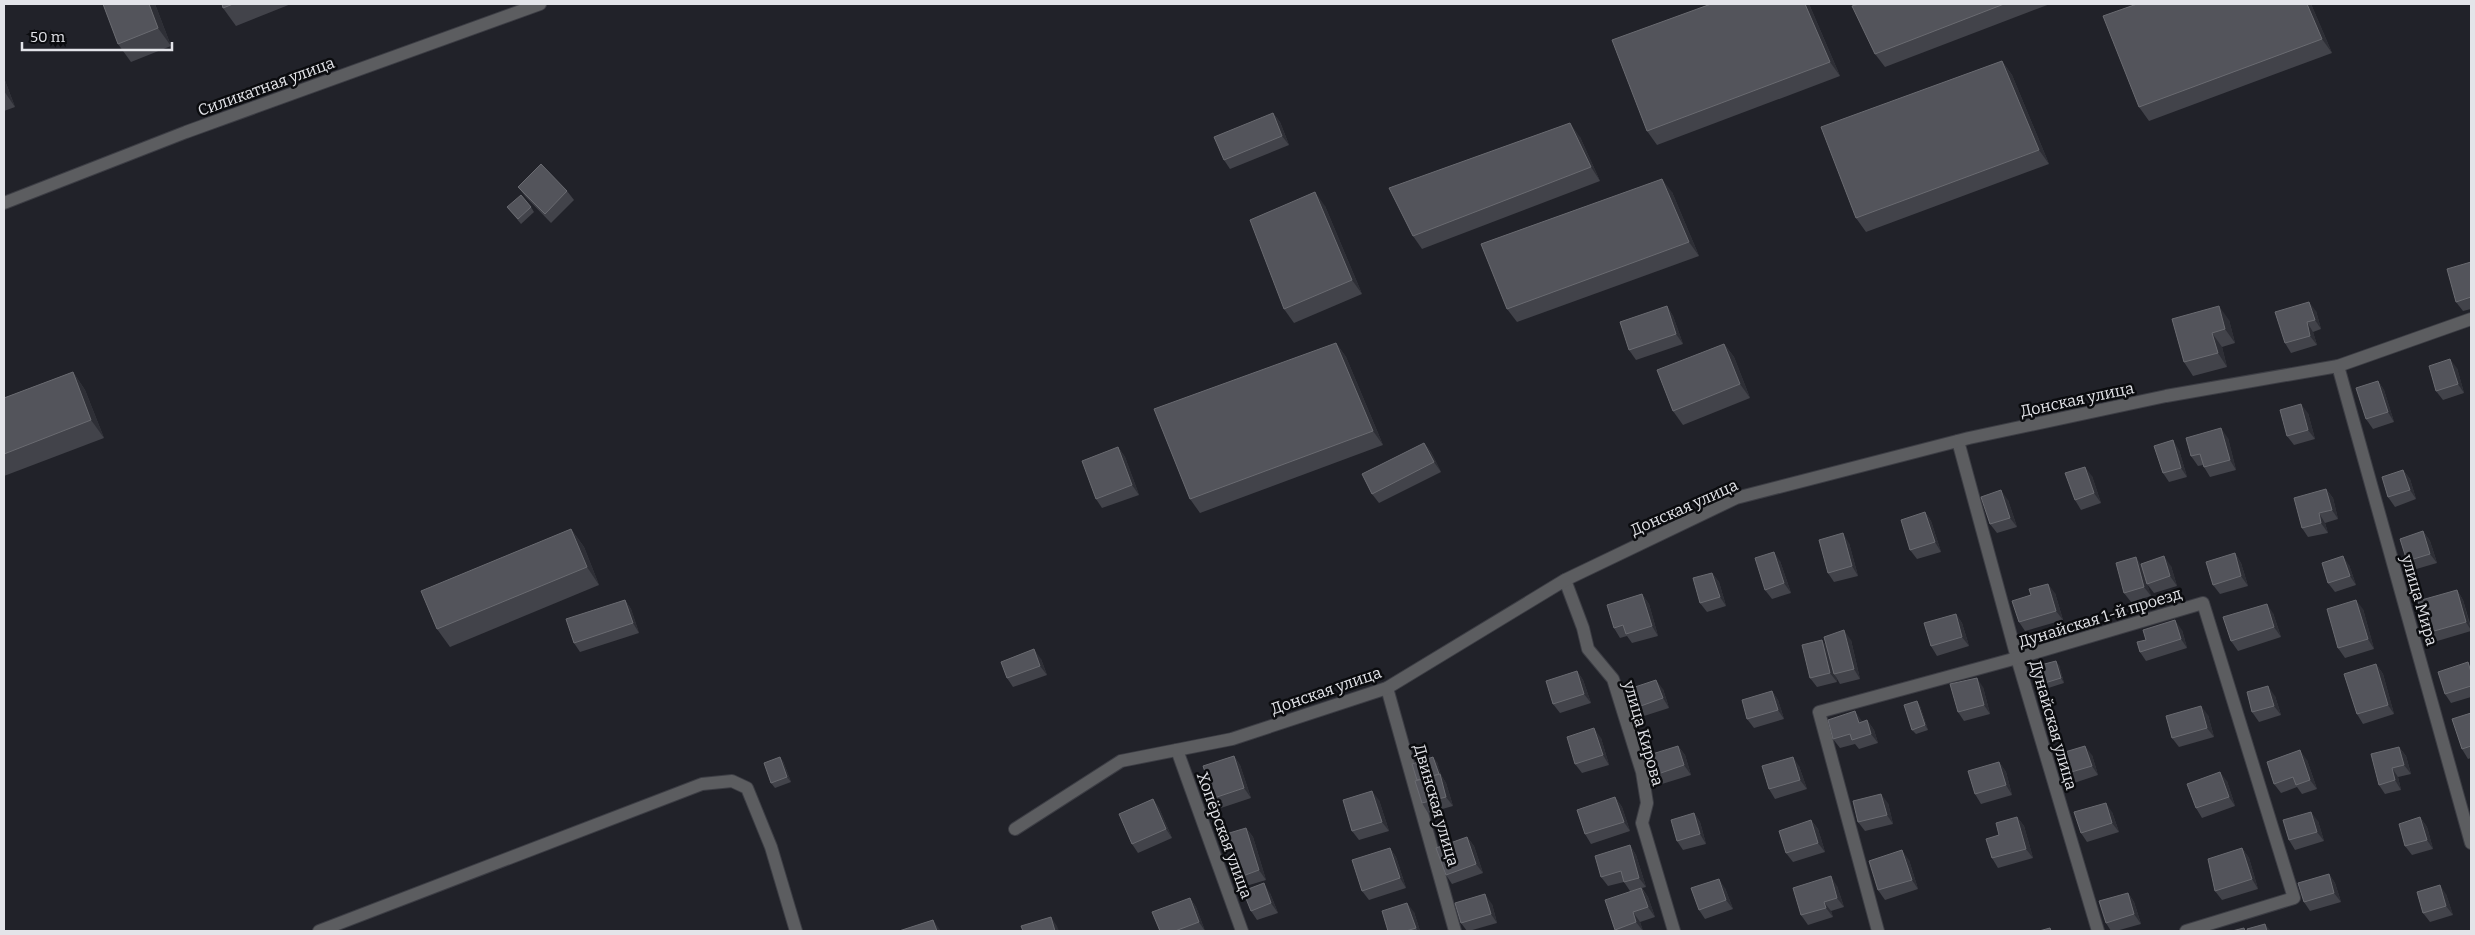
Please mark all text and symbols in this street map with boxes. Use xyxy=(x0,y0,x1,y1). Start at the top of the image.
scale bar xyxy=(22,20,172,52)
text: 50 m xyxy=(30,28,66,46)
street label: Силикатная улица xyxy=(195,53,337,120)
street label: Донская улица xyxy=(2019,378,2136,421)
street label: Донская улица xyxy=(1628,475,1741,540)
street label: улица Мира xyxy=(2397,552,2442,648)
street label: Дунайская 1-й проезд xyxy=(2016,584,2184,651)
street label: Дунайская улица xyxy=(2026,658,2081,792)
street label: Донская улица xyxy=(1268,663,1384,718)
street label: улица Кирова xyxy=(1619,677,1668,788)
street label: Двинская улица xyxy=(1410,742,1463,869)
street label: Хопёрская улица xyxy=(1193,769,1256,901)

